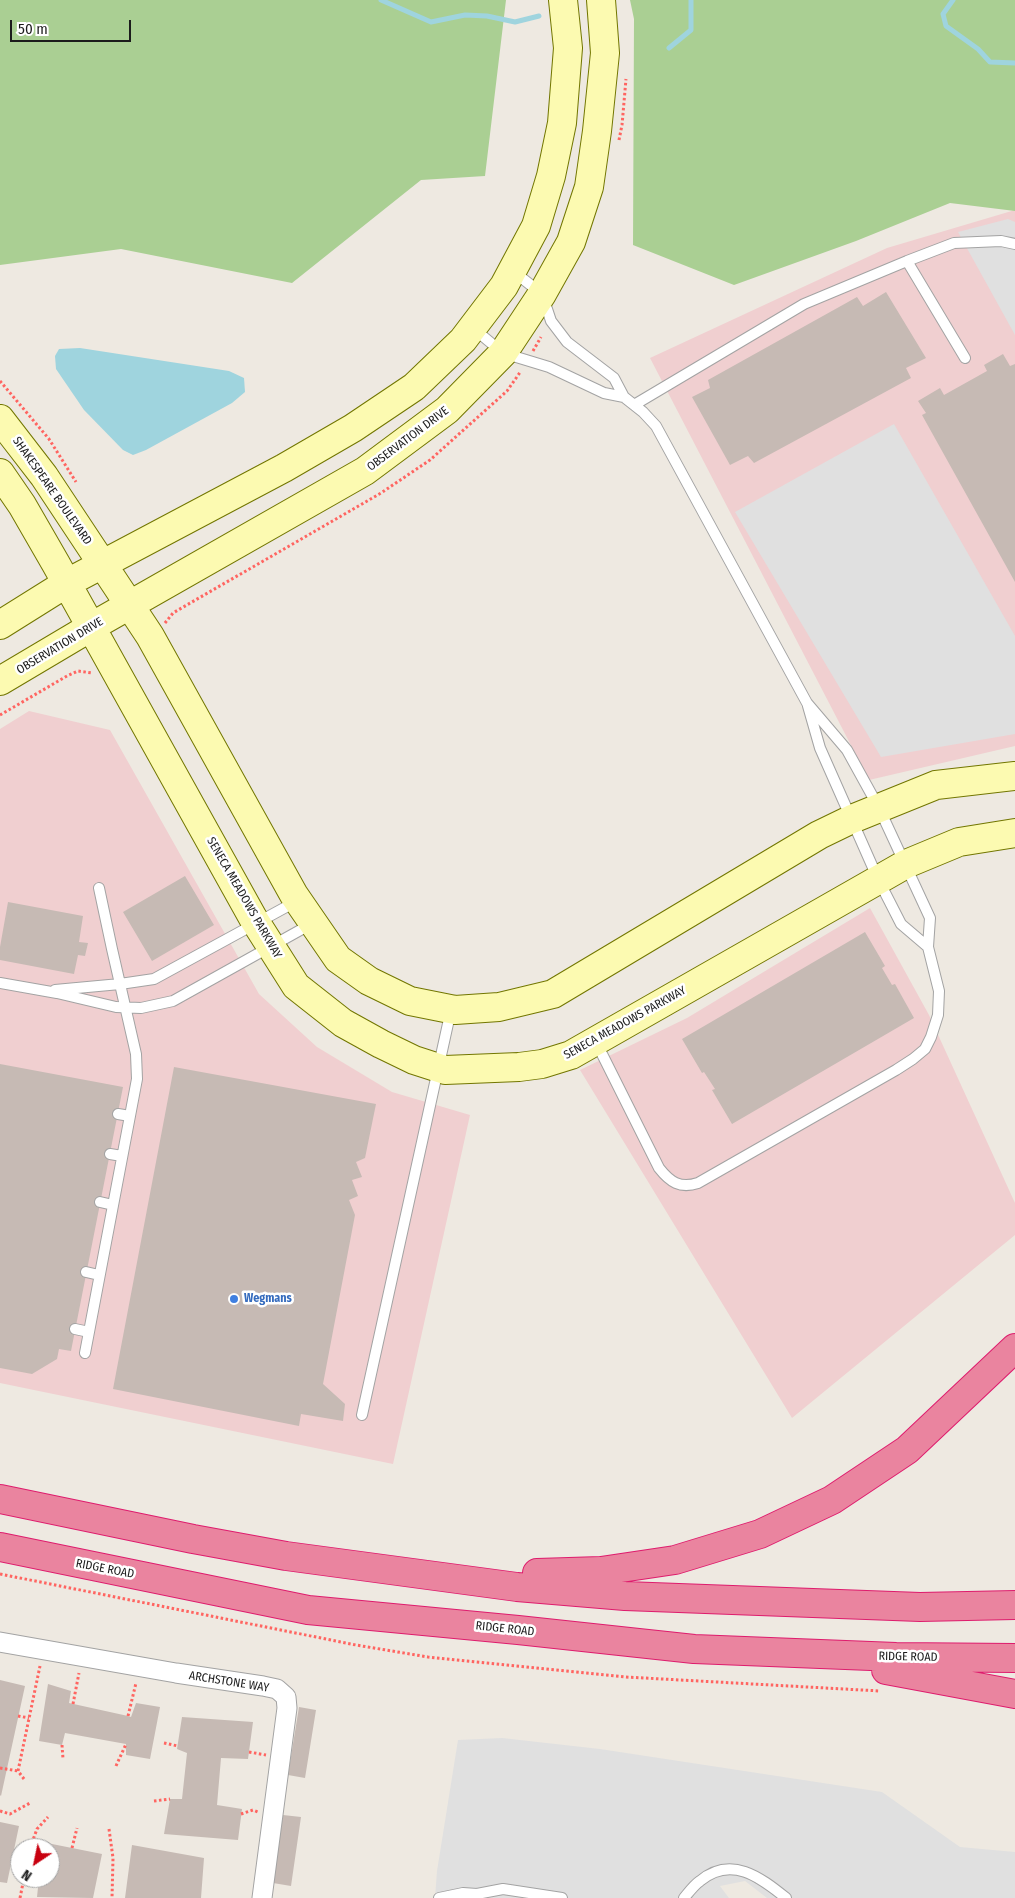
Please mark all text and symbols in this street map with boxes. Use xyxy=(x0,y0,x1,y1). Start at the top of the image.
scale bar xyxy=(12,10,134,42)
text: 50 m xyxy=(18,20,48,38)
street label: OBSERVATION DRIVE xyxy=(364,404,452,474)
street label: SHAKESPEARE BOULEVARD xyxy=(9,434,95,548)
street label: OBSERVATION DRIVE xyxy=(14,615,106,677)
street label: SENECA MEADOWS PARKWAY xyxy=(203,835,285,961)
street label: SENECA MEADOWS PARKWAY xyxy=(561,983,689,1063)
place label: Wegmans xyxy=(244,1292,292,1306)
marker: Wegmans xyxy=(228,1293,240,1305)
street label: RIDGE ROAD xyxy=(75,1556,135,1582)
street label: RIDGE ROAD xyxy=(475,1619,535,1639)
street label: RIDGE ROAD xyxy=(878,1649,938,1665)
street label: ARCHSTONE WAY xyxy=(188,1669,270,1695)
north arrow xyxy=(10,1838,60,1888)
text: N xyxy=(19,1866,35,1884)

